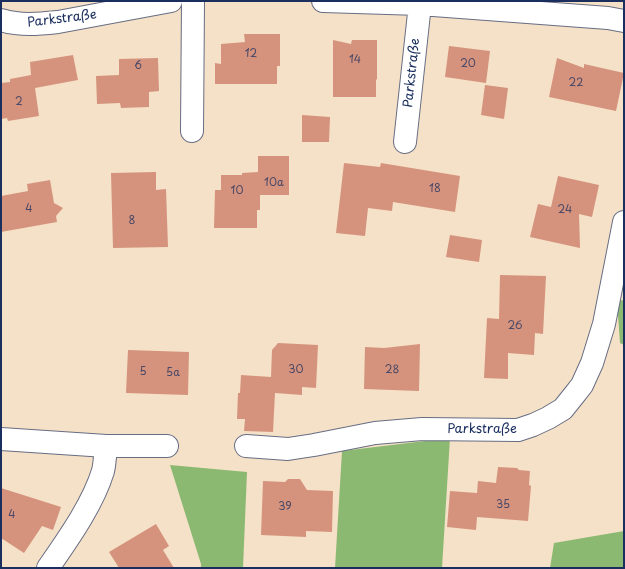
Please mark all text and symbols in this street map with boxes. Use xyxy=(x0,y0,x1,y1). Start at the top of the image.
street label: Parkstraße xyxy=(26,7,98,31)
street label: Parkstraße xyxy=(401,38,423,108)
house number: 12 xyxy=(245,47,257,61)
house number: 14 xyxy=(349,53,361,67)
house number: 20 xyxy=(460,57,476,71)
house number: 6 xyxy=(134,59,142,73)
house number: 22 xyxy=(569,76,583,90)
house number: 2 xyxy=(15,95,23,109)
house number: 10a xyxy=(264,176,284,190)
house number: 18 xyxy=(429,182,441,196)
house number: 10 xyxy=(231,184,243,198)
house number: 4 xyxy=(25,202,33,216)
house number: 24 xyxy=(558,203,572,217)
house number: 8 xyxy=(129,214,135,228)
house number: 26 xyxy=(507,319,523,333)
house number: 30 xyxy=(288,363,304,377)
house number: 28 xyxy=(385,363,399,377)
house number: 5 xyxy=(139,365,147,379)
house number: 5a xyxy=(166,366,180,380)
street label: Parkstraße xyxy=(447,421,517,437)
house number: 35 xyxy=(496,498,510,512)
house number: 39 xyxy=(278,500,292,514)
house number: 4 xyxy=(8,508,16,522)

